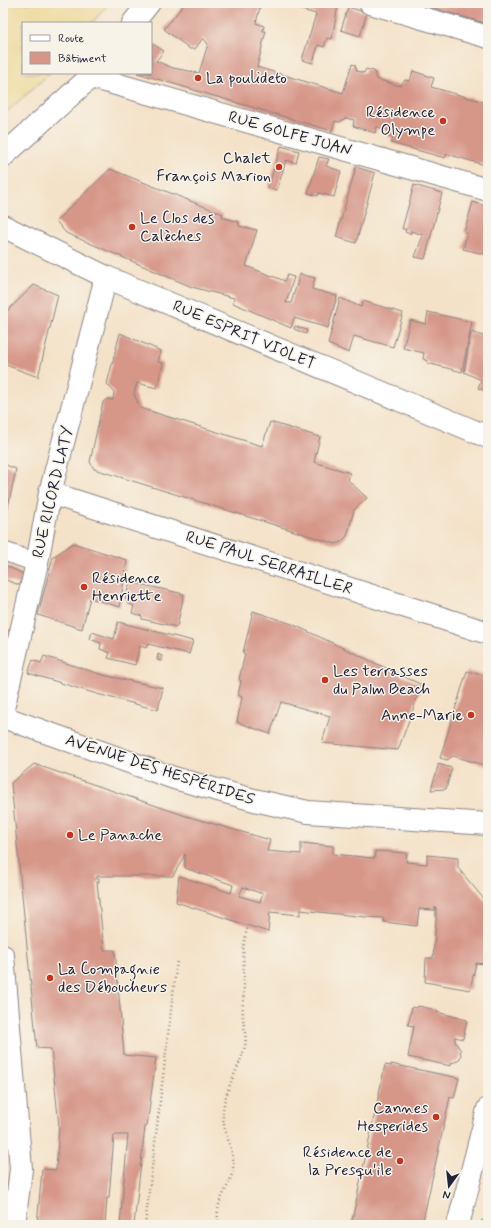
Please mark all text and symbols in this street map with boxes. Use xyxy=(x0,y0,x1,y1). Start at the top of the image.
legend xyxy=(22,22,152,74)
text: Route xyxy=(58,31,84,47)
text: Bâtiment xyxy=(58,51,107,67)
place label: La poulideto xyxy=(206,68,287,89)
marker: La poulideto xyxy=(193,73,203,83)
place label: Résidence Olympe xyxy=(366,102,435,141)
street label: RUE GOLFE JUAN xyxy=(226,106,354,162)
marker: Résidence Olympe xyxy=(438,116,448,126)
place label: Chalet François Marion xyxy=(157,148,272,187)
marker: Chalet François Marion xyxy=(274,162,284,172)
place label: Le Clos des Calèches xyxy=(140,208,214,247)
marker: Le Clos des Calèches xyxy=(127,222,137,232)
street label: RUE ESPRIT VIOLET xyxy=(169,295,319,375)
street label: RUE RICORD LATY xyxy=(28,424,78,560)
street label: RUE PAUL SERRAILLER xyxy=(183,526,355,600)
place label: Résidence Henriette xyxy=(92,568,162,607)
marker: Résidence Henriette xyxy=(79,582,89,592)
place label: Les terrasses du Palm Beach xyxy=(333,661,430,700)
marker: Les terrasses du Palm Beach xyxy=(320,675,330,685)
place label: Anne-Marie xyxy=(381,705,463,726)
marker: Anne-Marie xyxy=(466,710,476,720)
street label: AVENUE DES HESPÉRIDES xyxy=(63,729,257,811)
place label: Le Panache xyxy=(78,825,162,846)
marker: Le Panache xyxy=(65,830,75,840)
place label: La Compagnie des Déboucheurs xyxy=(58,959,167,998)
marker: La Compagnie des Déboucheurs xyxy=(45,973,55,983)
place label: Cannes Hesperides xyxy=(357,1098,428,1137)
marker: Cannes Hesperides xyxy=(431,1112,441,1122)
place label: Résidence de la Presqu'ile xyxy=(303,1142,392,1181)
marker: Résidence de la Presqu'ile xyxy=(395,1156,405,1166)
north arrow xyxy=(429,1166,469,1206)
text: N xyxy=(441,1187,452,1202)

